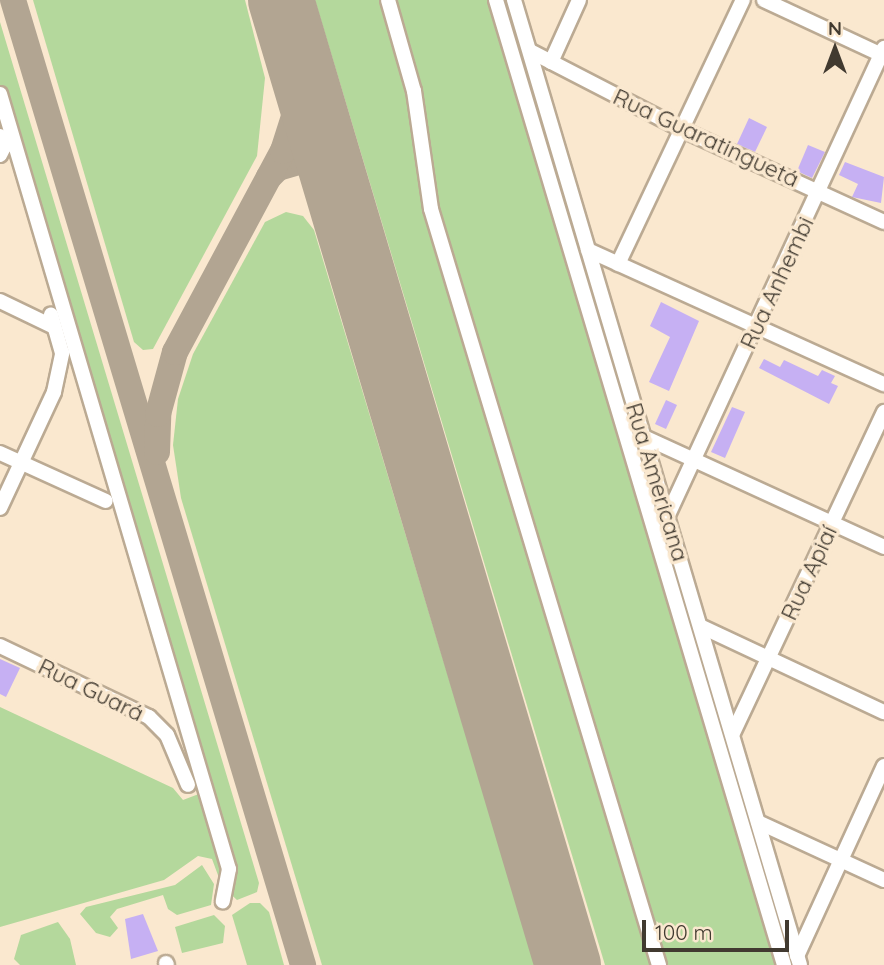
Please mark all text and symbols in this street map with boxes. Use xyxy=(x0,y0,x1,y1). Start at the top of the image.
north arrow xyxy=(800,14,870,84)
text: N xyxy=(828,16,842,40)
street label: Rua Guaratinguetá xyxy=(609,83,803,193)
street label: Rua Anhembi xyxy=(734,213,820,353)
street label: Rua Americana xyxy=(620,399,694,565)
street label: Rua Apiaí xyxy=(775,521,843,625)
street label: Rua Guará xyxy=(34,653,148,727)
scale bar xyxy=(646,906,793,950)
text: 100 m xyxy=(655,919,713,945)

